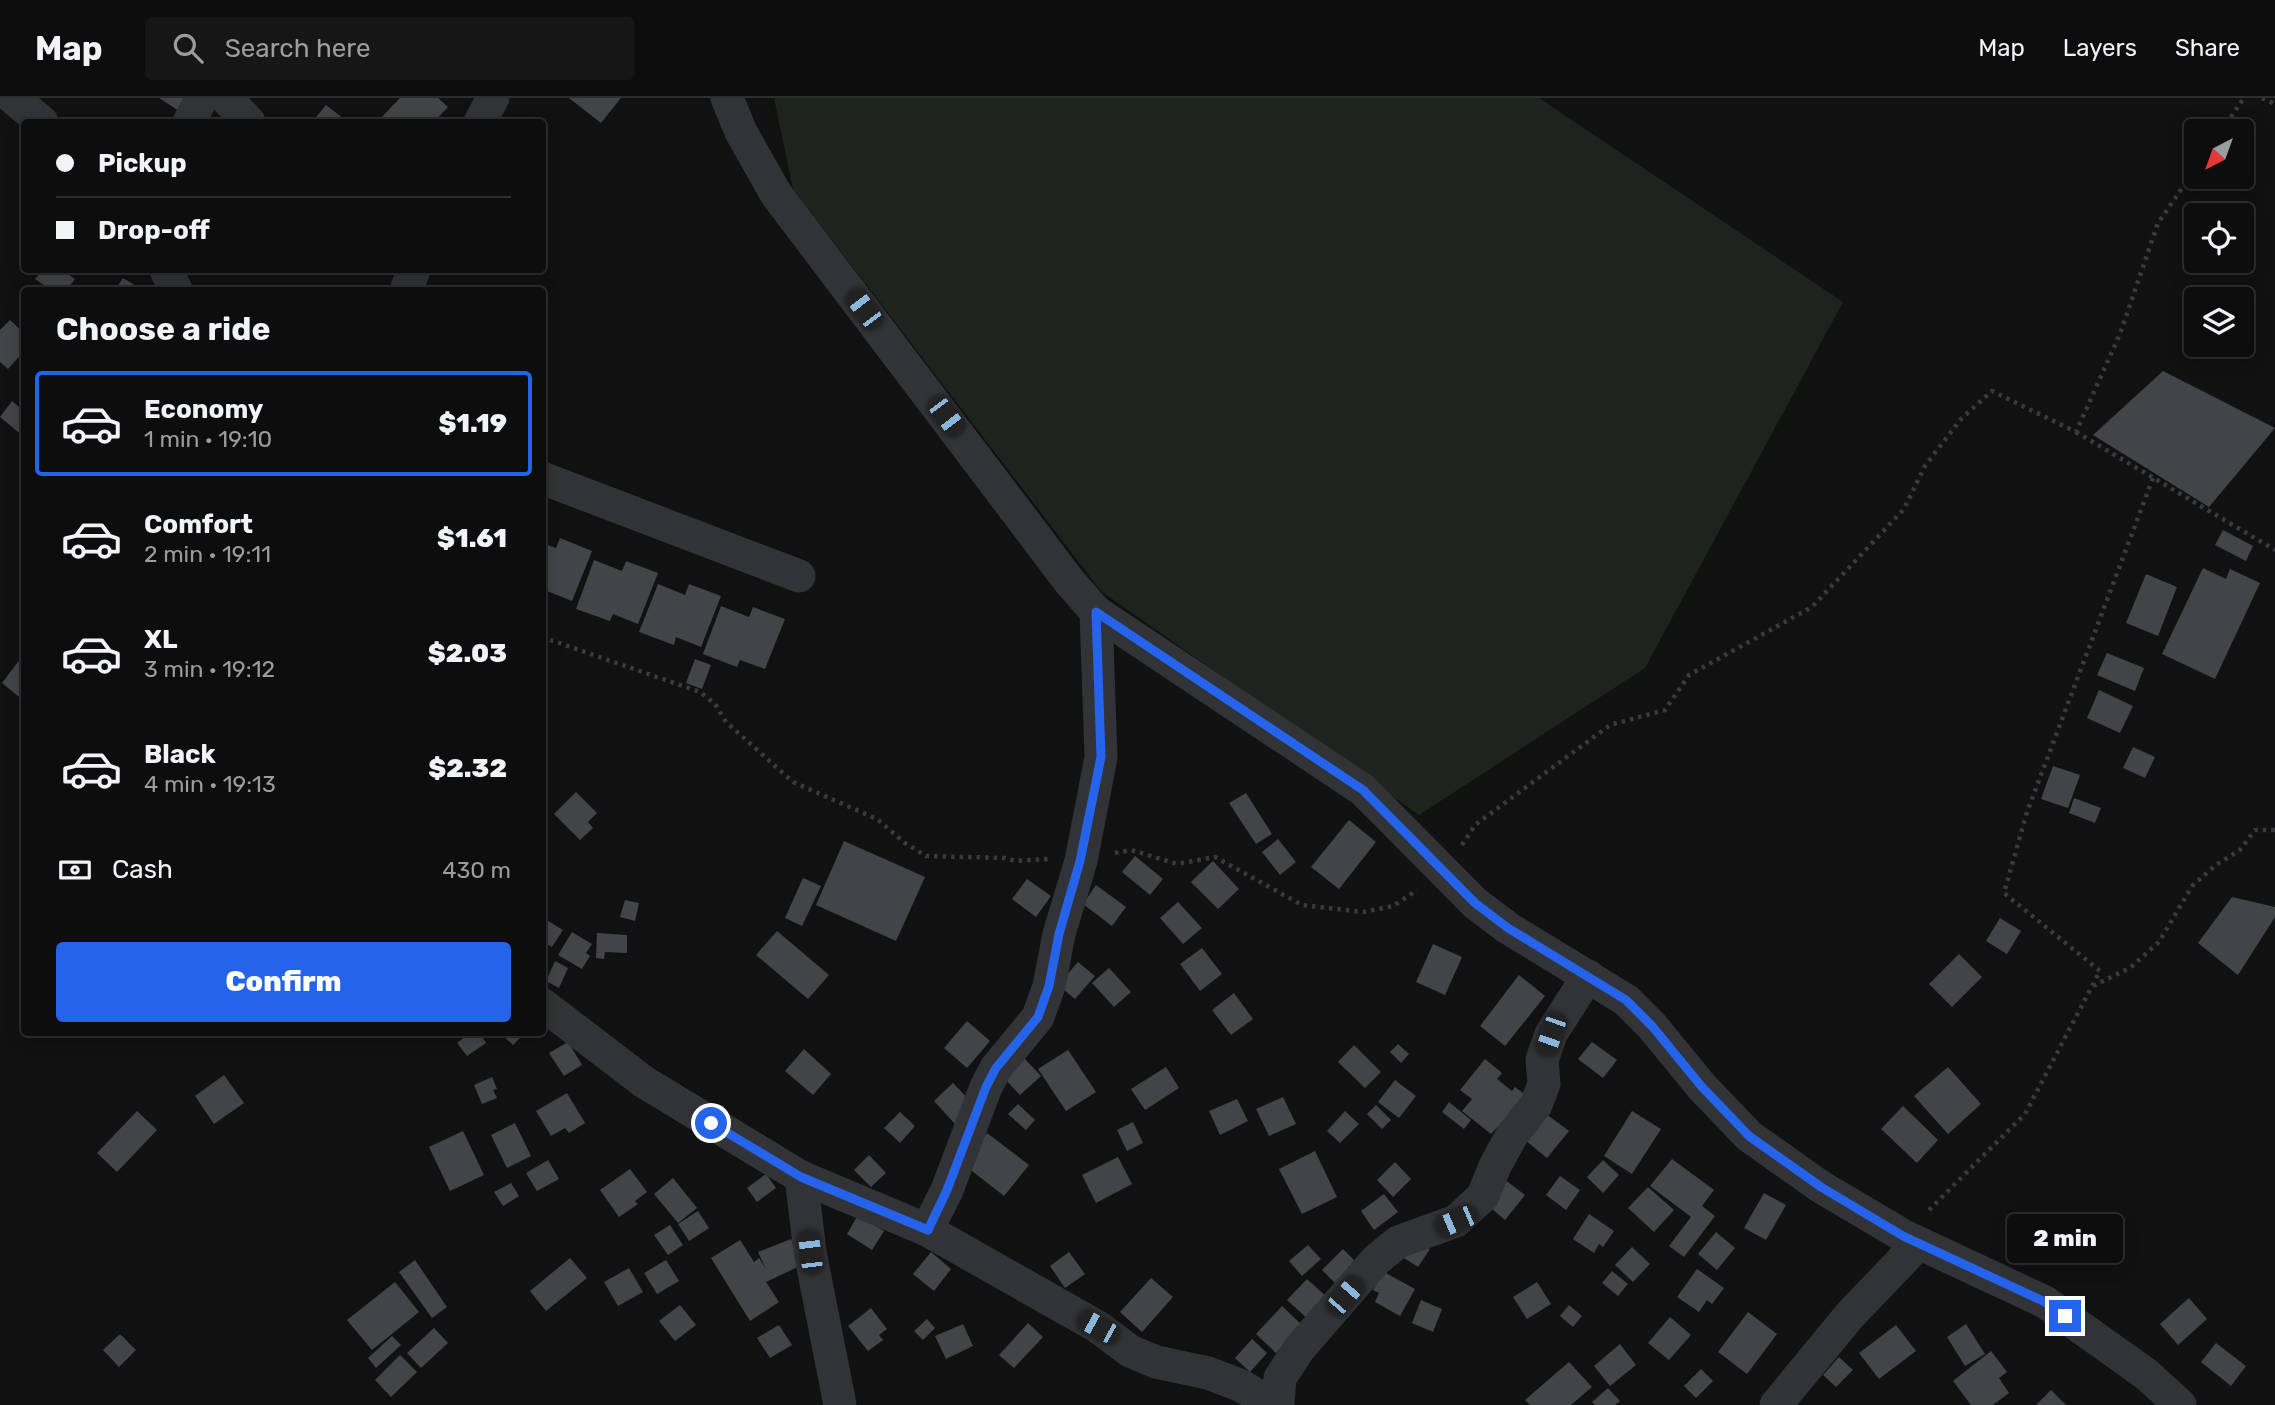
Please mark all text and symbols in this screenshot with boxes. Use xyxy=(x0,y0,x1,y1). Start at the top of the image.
search box xyxy=(145,17,635,80)
text: Map xyxy=(35,29,103,68)
icon: search xyxy=(169,29,207,67)
text: Search here xyxy=(225,33,370,64)
text: Map xyxy=(1978,34,2025,62)
text: Layers xyxy=(2063,34,2137,62)
text: Share xyxy=(2175,34,2240,62)
north arrow xyxy=(2184,119,2254,189)
map controls xyxy=(2184,119,2254,357)
text: Pickup xyxy=(98,148,187,179)
button: locate xyxy=(2184,203,2254,273)
text: Drop-off xyxy=(98,215,210,246)
car xyxy=(843,286,886,332)
button: layers xyxy=(2184,287,2254,357)
text: Choose a ride xyxy=(56,310,270,348)
icon: car xyxy=(60,392,123,455)
car xyxy=(925,393,968,439)
text: Economy xyxy=(144,394,263,425)
text: $1.19 xyxy=(438,408,507,439)
text: 1 min · 19:10 xyxy=(144,425,272,453)
icon: car xyxy=(60,507,123,570)
text: Comfort xyxy=(144,509,253,540)
text: $1.61 xyxy=(437,523,507,554)
text: 2 min · 19:11 xyxy=(144,540,271,568)
icon: car xyxy=(60,622,123,685)
text: XL xyxy=(144,624,177,655)
text: $2.03 xyxy=(428,638,507,669)
text: 3 min · 19:12 xyxy=(144,655,275,683)
icon: car xyxy=(60,737,123,800)
text: Black xyxy=(144,739,216,770)
text: $2.32 xyxy=(428,753,507,784)
text: 4 min · 19:13 xyxy=(144,770,276,798)
icon: cash xyxy=(56,851,94,889)
text: Cash xyxy=(112,854,173,885)
text: 430 m xyxy=(442,856,511,884)
button: Confirm xyxy=(56,942,511,1022)
car xyxy=(1535,1011,1568,1057)
route start xyxy=(695,1107,727,1139)
car xyxy=(1433,1203,1480,1239)
callout: 2 min xyxy=(2007,1214,2123,1264)
text: 2 min xyxy=(2033,1224,2097,1252)
car xyxy=(798,1230,823,1274)
car xyxy=(1324,1273,1367,1319)
route end xyxy=(2049,1300,2081,1332)
car xyxy=(1075,1308,1122,1346)

